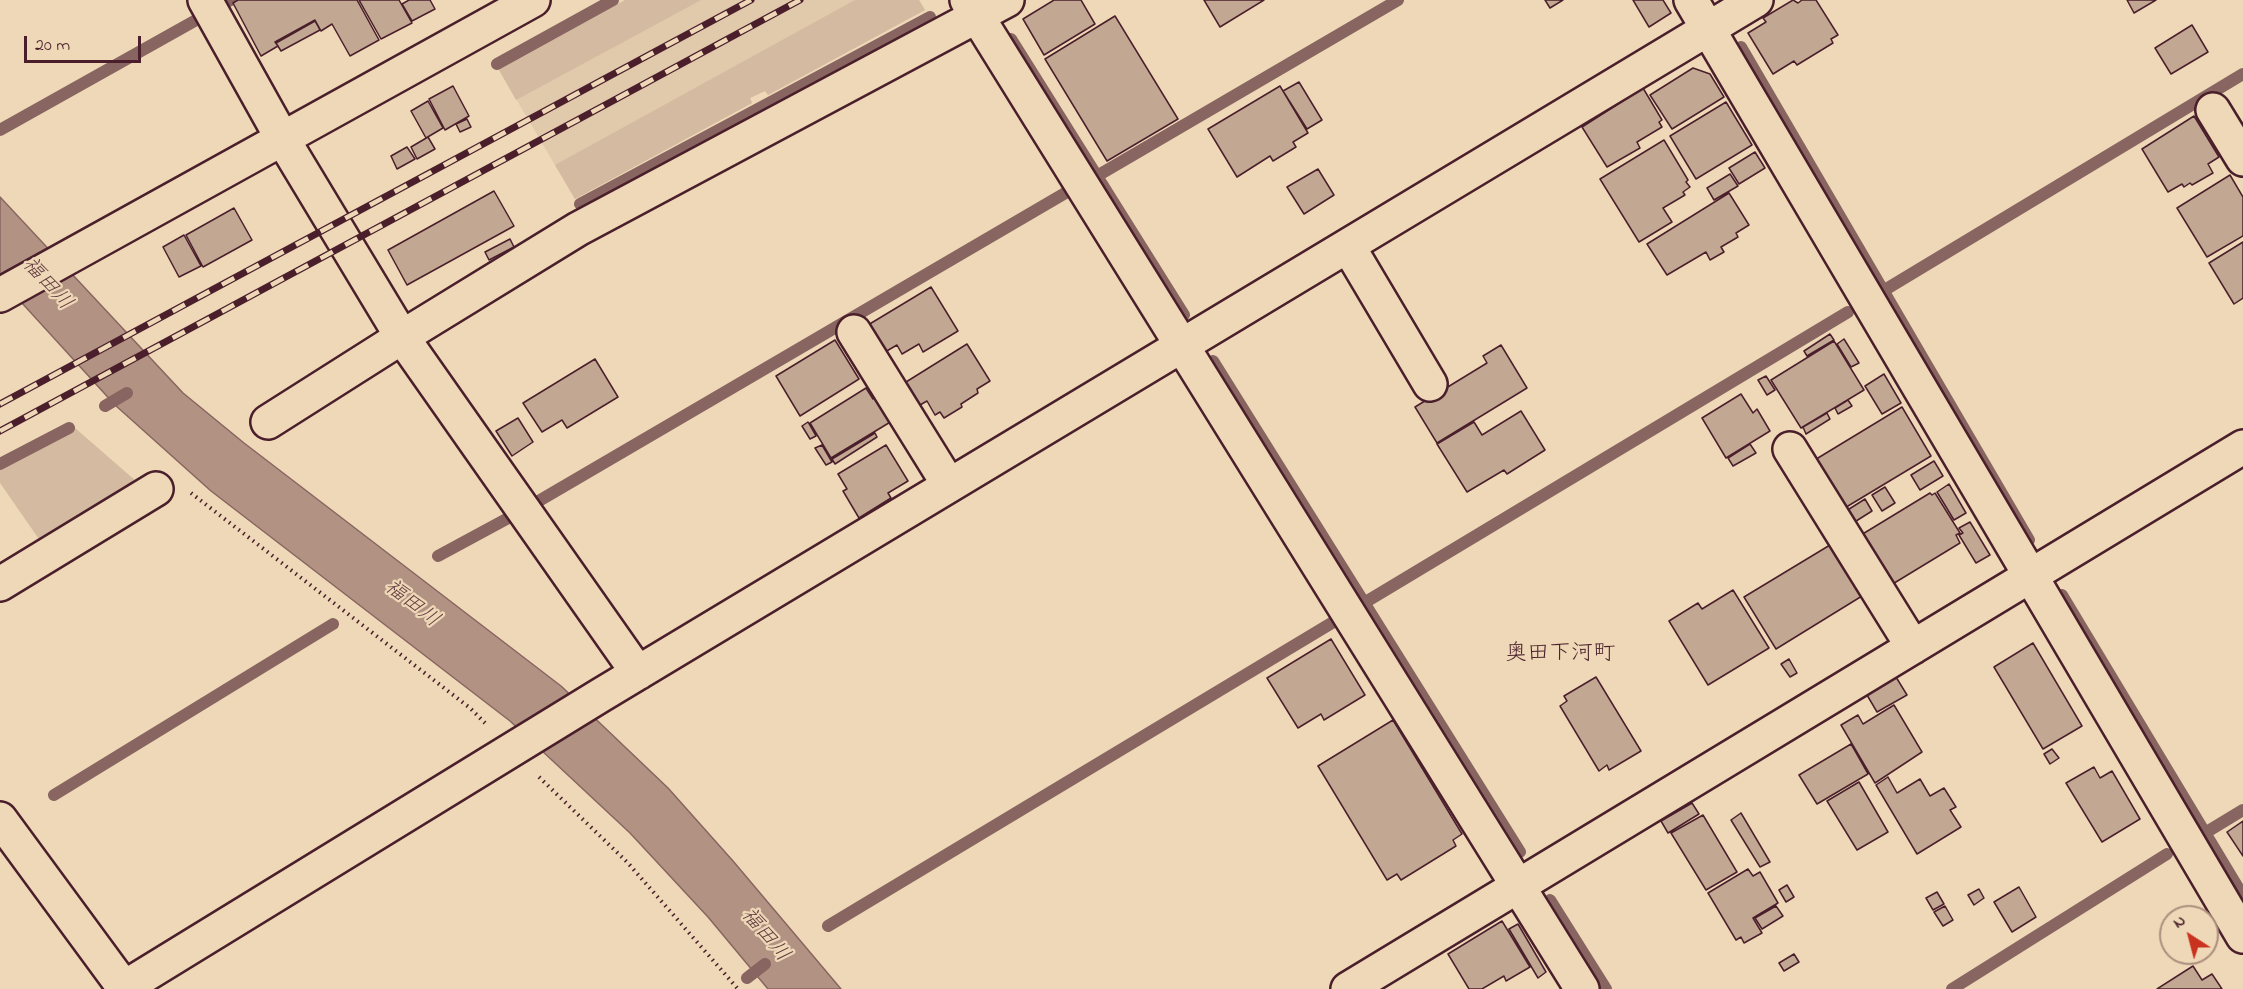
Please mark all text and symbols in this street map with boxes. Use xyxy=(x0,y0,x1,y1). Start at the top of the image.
scale bar xyxy=(27,24,144,62)
text: 20 m xyxy=(35,33,70,59)
water label: 福田川 xyxy=(16,253,76,317)
water label: 福田川 xyxy=(378,576,444,634)
district label: 奥田下河町 xyxy=(1505,642,1615,668)
water label: 福田川 xyxy=(734,904,794,968)
north arrow xyxy=(2159,905,2219,965)
text: N xyxy=(2168,909,2191,935)

